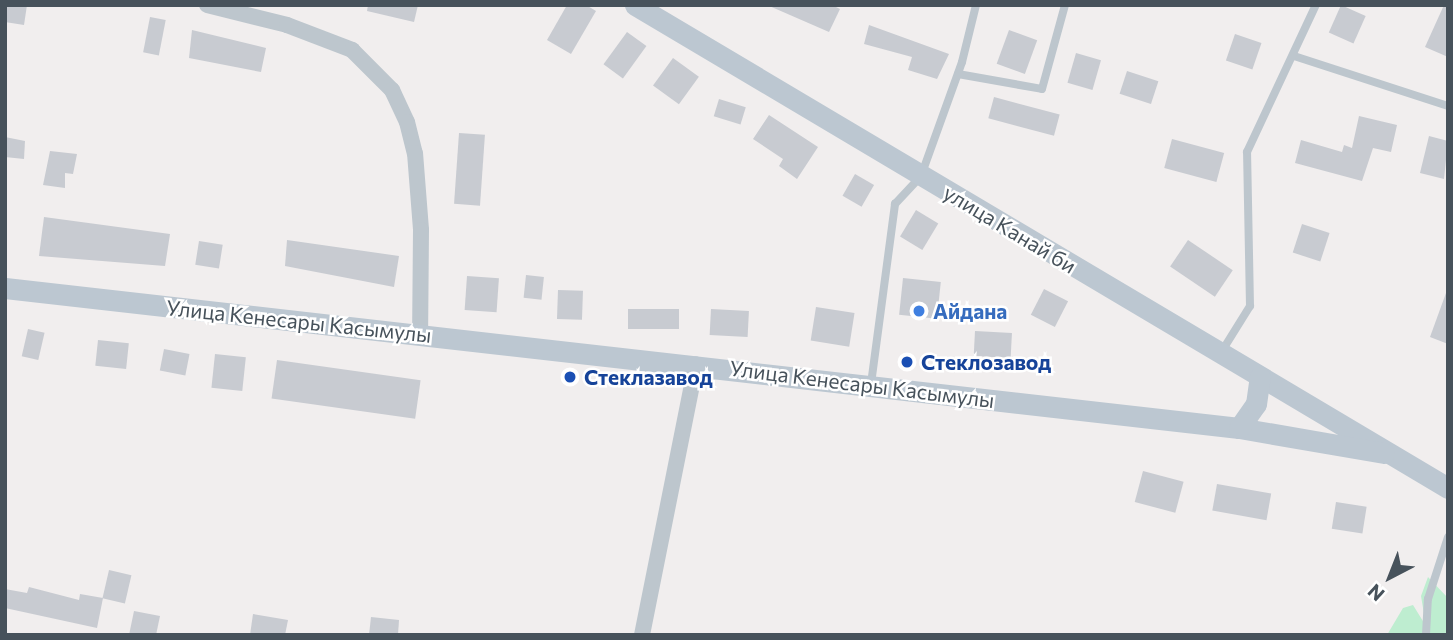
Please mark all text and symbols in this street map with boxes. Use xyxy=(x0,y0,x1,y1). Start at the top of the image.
street label: улица Канай би xyxy=(939,180,1081,278)
street label: Улица Кенесары Касымулы xyxy=(165,295,433,347)
place label: Айдана xyxy=(933,298,1007,324)
marker: Айдана xyxy=(911,303,927,319)
place label: Стеклозавод xyxy=(921,349,1051,375)
marker: Стеклозавод xyxy=(899,354,915,370)
street label: Улица Кенесары Касымулы xyxy=(728,355,996,413)
place label: Стеклазавод xyxy=(584,364,713,390)
marker: Стеклазавод xyxy=(562,369,578,385)
north arrow xyxy=(1355,542,1425,612)
text: N xyxy=(1363,580,1389,606)

